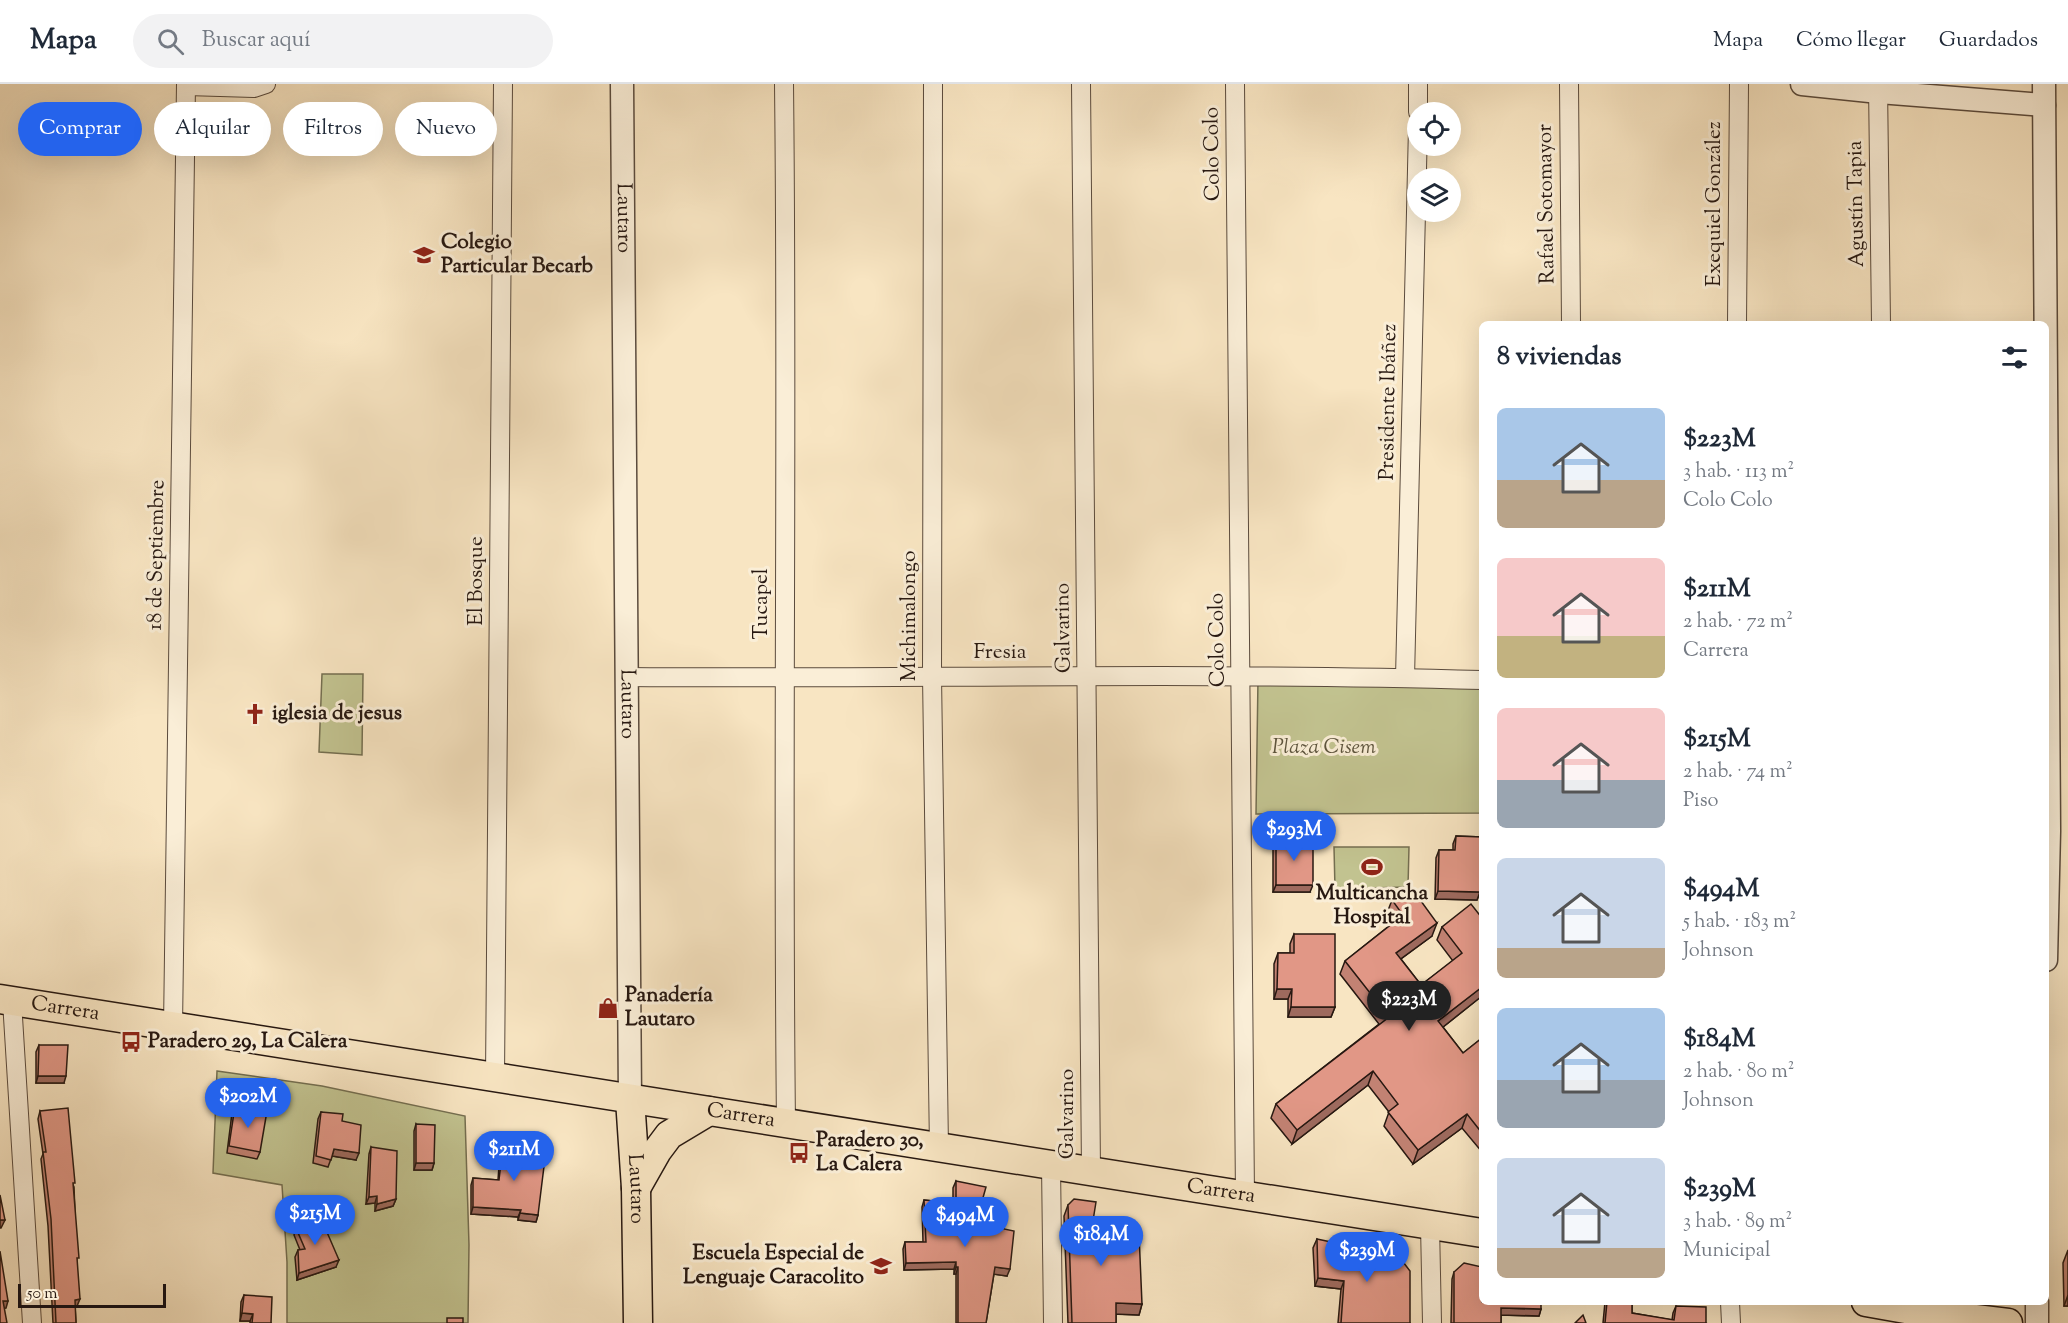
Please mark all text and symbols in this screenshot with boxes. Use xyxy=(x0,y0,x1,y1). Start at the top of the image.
search box xyxy=(133,14,553,68)
text: Mapa xyxy=(30,21,97,61)
icon: search xyxy=(154,25,187,58)
text: Buscar aquí xyxy=(202,25,311,57)
text: Mapa xyxy=(1713,26,1763,56)
text: Cómo llegar xyxy=(1796,26,1906,56)
text: Guardados xyxy=(1939,26,2038,56)
chip: Comprar xyxy=(18,102,142,156)
chip: Alquilar xyxy=(154,102,271,156)
chip: Filtros xyxy=(283,102,383,156)
chip: Nuevo xyxy=(395,102,497,156)
map controls xyxy=(1407,102,1461,222)
button: locate xyxy=(1407,102,1461,156)
street label: Colo Colo xyxy=(1197,107,1229,201)
street label: Exequiel González xyxy=(1700,121,1730,287)
street label: Rafael Sotomayor xyxy=(1531,124,1563,284)
street label: Agustín Tapia xyxy=(1841,140,1873,268)
button: layers xyxy=(1407,168,1461,222)
street label: Lautaro xyxy=(608,183,638,253)
place label: Colegio Particular Becarb xyxy=(441,228,594,282)
school or university icon: Colegio Particular Becarb xyxy=(412,243,436,267)
street label: Presidente Ibáñez xyxy=(1373,323,1405,481)
text: 8 viviendas xyxy=(1497,339,1621,376)
icon: filters xyxy=(1998,341,2031,374)
text: $223M xyxy=(1683,421,1756,458)
icon: home xyxy=(1545,432,1617,504)
text: 3 hab. · 113 m² xyxy=(1683,458,1794,487)
street label: 18 de Septiembre xyxy=(141,479,173,631)
text: Colo Colo xyxy=(1683,487,1773,516)
street label: El Bosque xyxy=(462,536,492,626)
street label: Michimalongo xyxy=(895,551,925,681)
street label: Tucapel xyxy=(747,568,777,640)
text: $211M xyxy=(1683,571,1751,608)
icon: home xyxy=(1545,582,1617,654)
street label: Galvarino xyxy=(1048,583,1080,673)
street label: Colo Colo xyxy=(1202,593,1234,687)
text: 2 hab. · 72 m² xyxy=(1683,608,1793,637)
text: Carrera xyxy=(1683,637,1749,666)
street label: Fresia xyxy=(974,638,1027,668)
street label: Lautaro xyxy=(612,669,642,739)
place label: iglesia de jesus xyxy=(272,699,402,729)
church icon: iglesia de jesus xyxy=(243,702,267,726)
text: $215M xyxy=(1683,721,1751,758)
icon: home xyxy=(1545,732,1617,804)
park label: Plaza Cisem xyxy=(1272,733,1376,763)
text: 2 hab. · 74 m² xyxy=(1683,758,1793,787)
text: Piso xyxy=(1683,787,1718,816)
pin: $293M xyxy=(1252,811,1336,862)
text: $293M xyxy=(1266,816,1322,845)
sports icon: Multicancha Hospital xyxy=(1360,855,1384,879)
text: $494M xyxy=(1683,871,1759,908)
place label: Multicancha Hospital xyxy=(1316,879,1429,933)
icon: home xyxy=(1545,882,1617,954)
text: 5 hab. · 183 m² xyxy=(1683,908,1796,937)
text: Johnson xyxy=(1683,937,1754,966)
place label: Panadería Lautaro xyxy=(625,981,713,1035)
pin: $223M xyxy=(1367,981,1451,1032)
text: $223M xyxy=(1381,986,1437,1015)
street label: Carrera xyxy=(29,989,102,1030)
shop icon: Panadería Lautaro xyxy=(596,996,620,1020)
text: $184M xyxy=(1683,1021,1755,1058)
place label: Paradero 29, La Calera xyxy=(148,1027,348,1057)
bus stop icon: Paradero 29, La Calera xyxy=(119,1030,143,1054)
icon: home xyxy=(1545,1032,1617,1104)
text: 2 hab. · 80 m² xyxy=(1683,1058,1795,1087)
street label: Galvarino xyxy=(1053,1069,1083,1159)
pin: $202M xyxy=(206,1078,290,1129)
text: $202M xyxy=(219,1083,277,1112)
text: Johnson xyxy=(1683,1087,1754,1116)
street label: Carrera xyxy=(704,1096,778,1136)
place label: Paradero 30, La Calera xyxy=(816,1126,924,1180)
pin: $211M xyxy=(472,1131,556,1182)
text: $211M xyxy=(488,1136,540,1165)
bus stop icon: Paradero 30, La Calera xyxy=(787,1141,811,1165)
street label: Lautaro xyxy=(619,1153,652,1224)
text: $239M xyxy=(1683,1171,1756,1208)
street label: Carrera xyxy=(1184,1172,1258,1212)
icon: home xyxy=(1545,1182,1617,1254)
pin: $215M xyxy=(273,1195,357,1246)
pin: $494M xyxy=(923,1197,1007,1248)
text: $215M xyxy=(289,1200,341,1229)
text: $494M xyxy=(936,1202,994,1231)
text: 3 hab. · 89 m² xyxy=(1683,1208,1792,1237)
pin: $184M xyxy=(1059,1216,1143,1267)
text: $184M xyxy=(1073,1221,1129,1250)
pin: $239M xyxy=(1325,1232,1409,1283)
text: $239M xyxy=(1339,1237,1395,1266)
text: Municipal xyxy=(1683,1237,1771,1266)
place label: Escuela Especial de Lenguaje Caracolito xyxy=(683,1239,865,1293)
school or university icon: Escuela Especial de Lenguaje Caracolito xyxy=(869,1254,893,1278)
scale bar xyxy=(18,1281,166,1308)
text: 50 m xyxy=(27,1283,58,1306)

